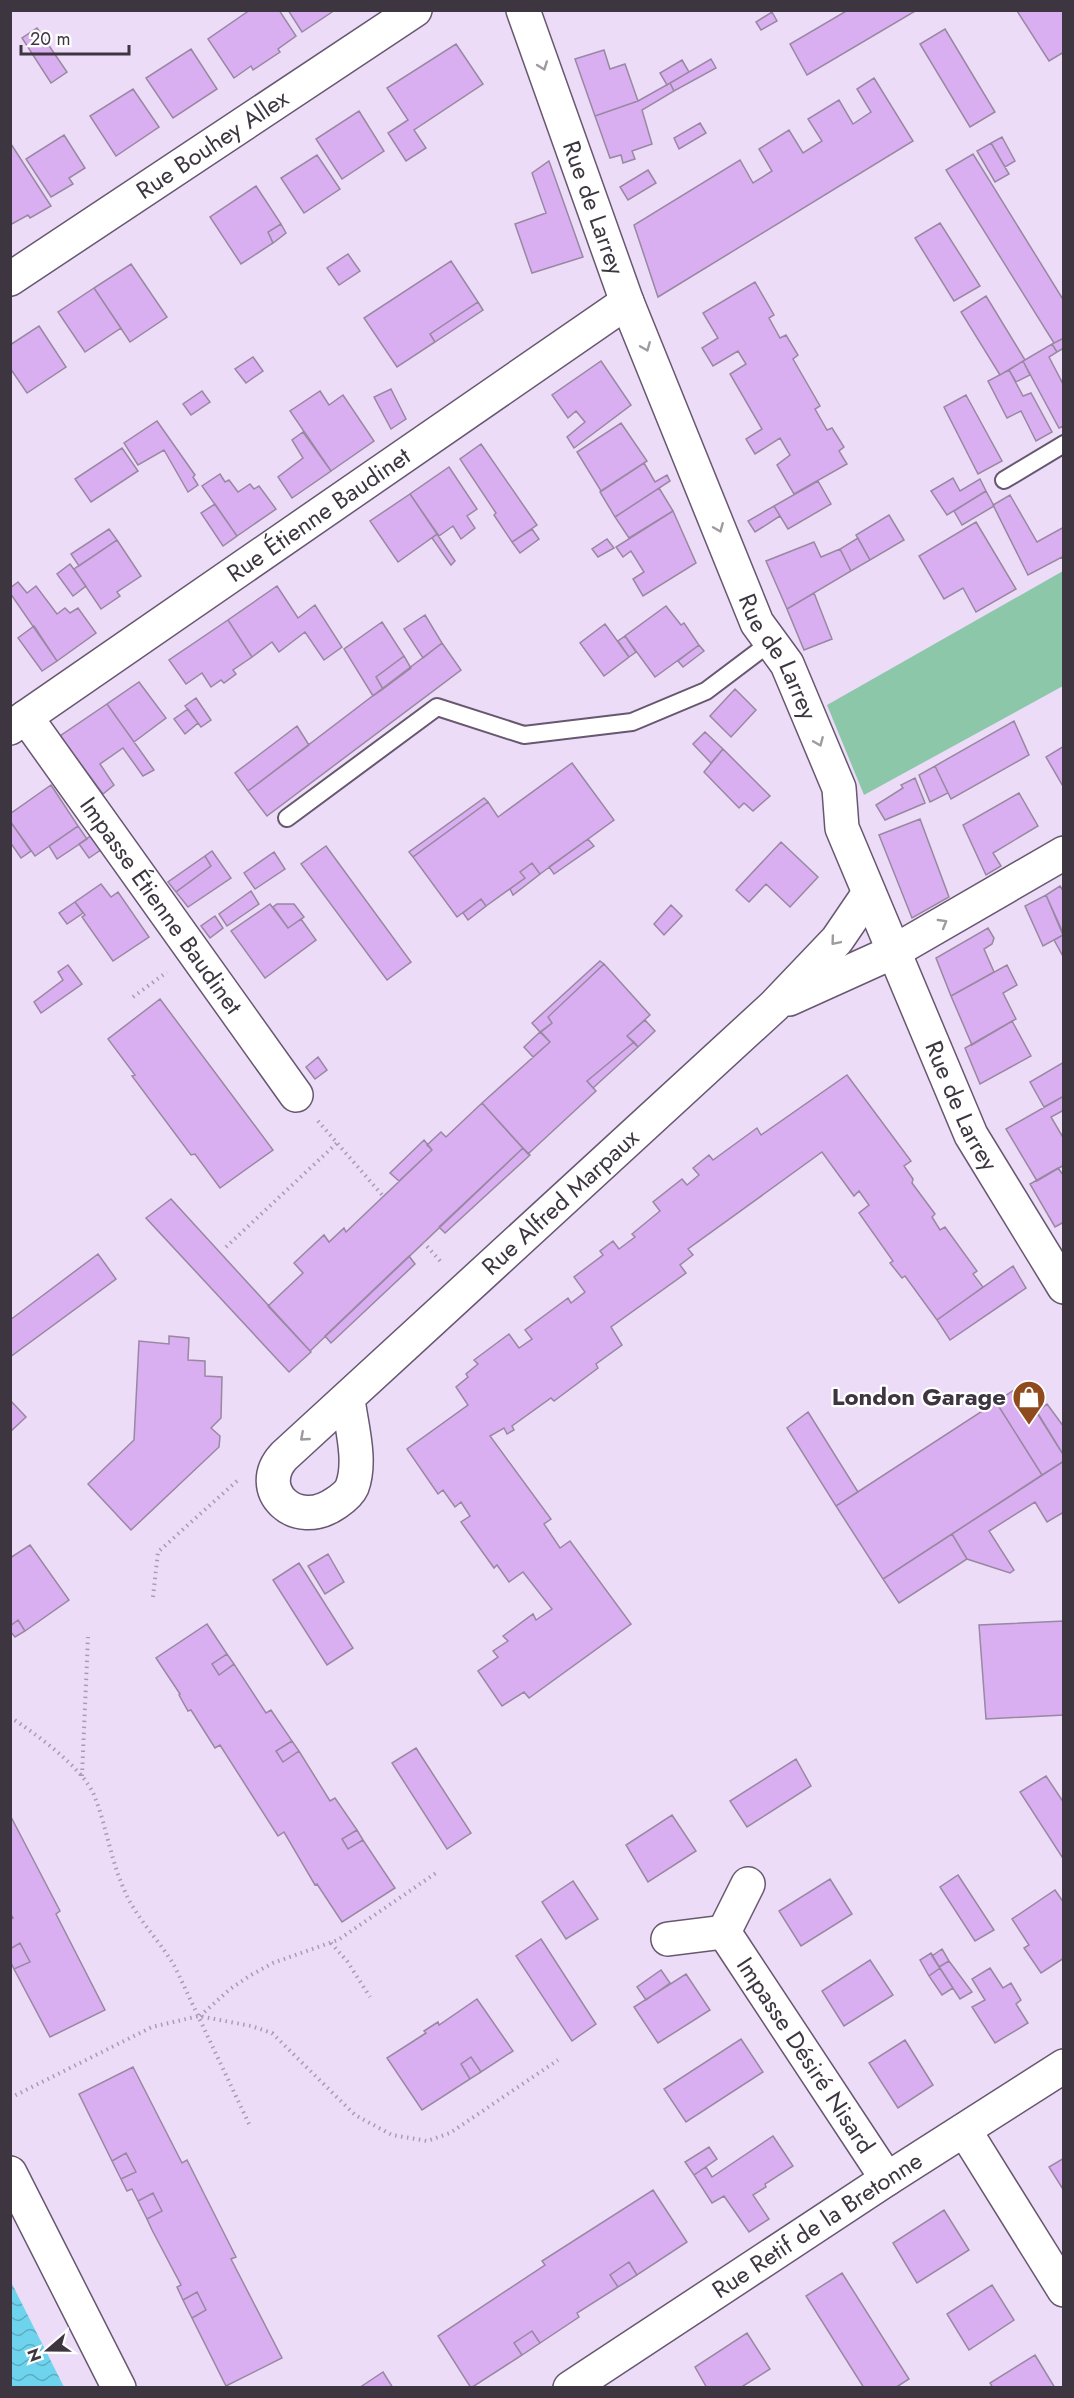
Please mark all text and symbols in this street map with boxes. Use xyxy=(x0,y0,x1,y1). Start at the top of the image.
scale bar xyxy=(21,18,129,56)
text: 20 m xyxy=(30,26,70,52)
one-way arrow xyxy=(536,59,548,70)
street label: Rue Bouhey Allex xyxy=(129,80,296,207)
street label: Rue de Larrey xyxy=(554,136,634,280)
one-way arrow xyxy=(639,341,651,352)
street label: Rue Étienne Baudinet xyxy=(219,439,417,590)
one-way arrow xyxy=(712,522,724,533)
street label: Rue de Larrey xyxy=(730,588,827,725)
one-way arrow xyxy=(812,735,824,746)
street label: Impasse Étienne Baudinet xyxy=(72,790,251,1021)
one-way arrow xyxy=(937,918,947,930)
one-way arrow xyxy=(831,934,842,945)
street label: Rue de Larrey xyxy=(916,1035,1007,1178)
street label: Rue Alfred Marpaux xyxy=(474,1120,647,1283)
place label: London Garage xyxy=(832,1379,1006,1414)
shop icon: London Garage xyxy=(1011,1379,1047,1426)
one-way arrow xyxy=(300,1430,311,1441)
street label: Impasse Désiré Nisard xyxy=(728,1950,884,2160)
street label: Rue Retif de la Bretonne xyxy=(705,2143,929,2307)
north arrow xyxy=(18,2320,78,2380)
text: N xyxy=(21,2345,47,2365)

